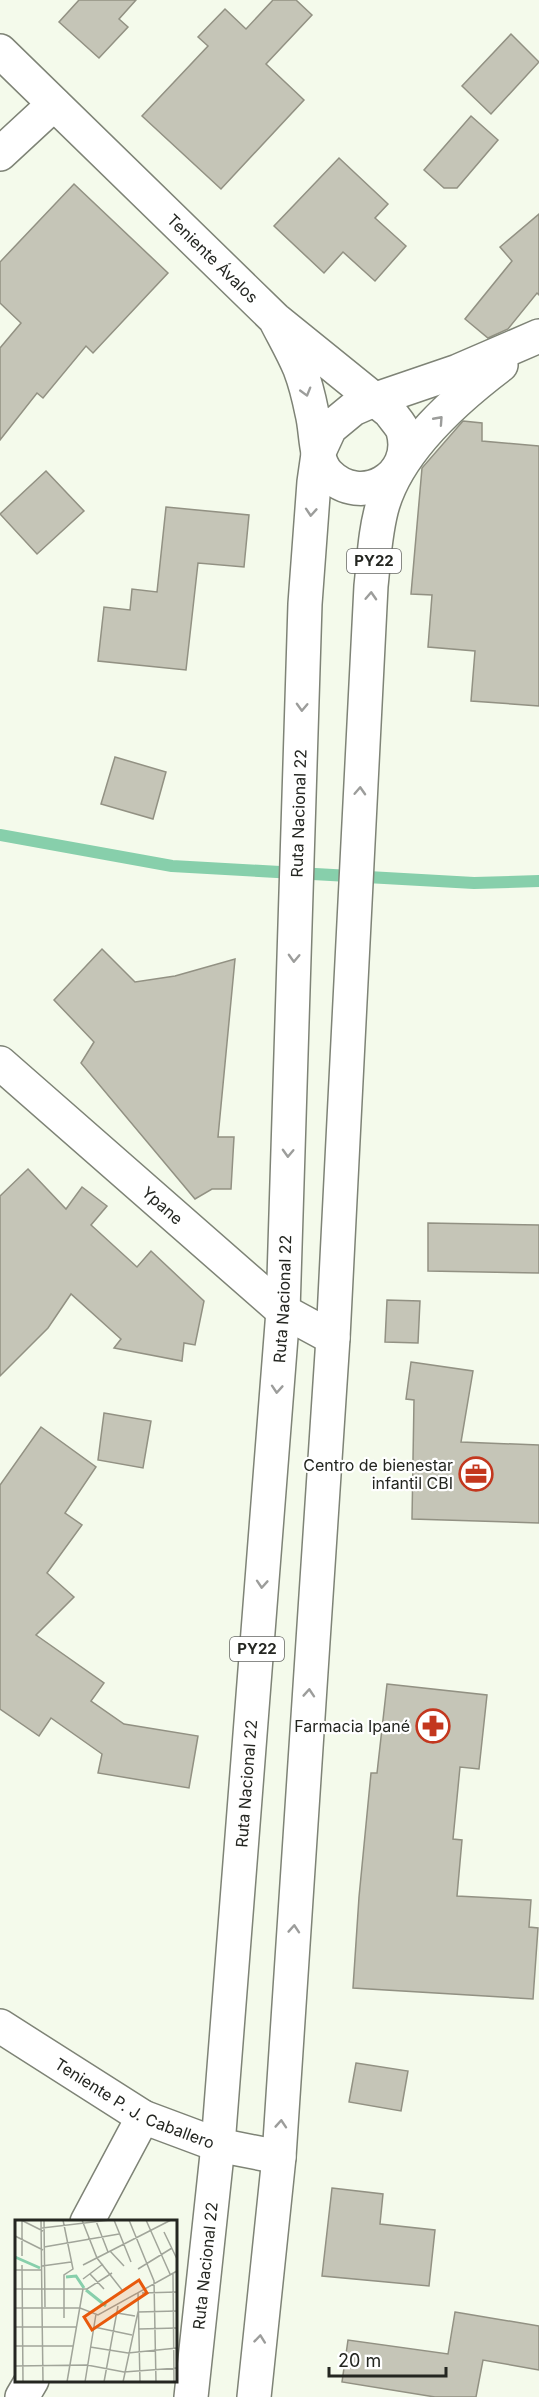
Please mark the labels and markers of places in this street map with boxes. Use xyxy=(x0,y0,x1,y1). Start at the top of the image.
place label: Centro de bienestar infantil CBI xyxy=(303,1455,453,1493)
office icon: Centro de bienestar infantil CBI xyxy=(458,1456,494,1492)
pharmacy icon: Farmacia Ipané xyxy=(415,1708,451,1744)
place label: Farmacia Ipané xyxy=(294,1716,410,1736)

